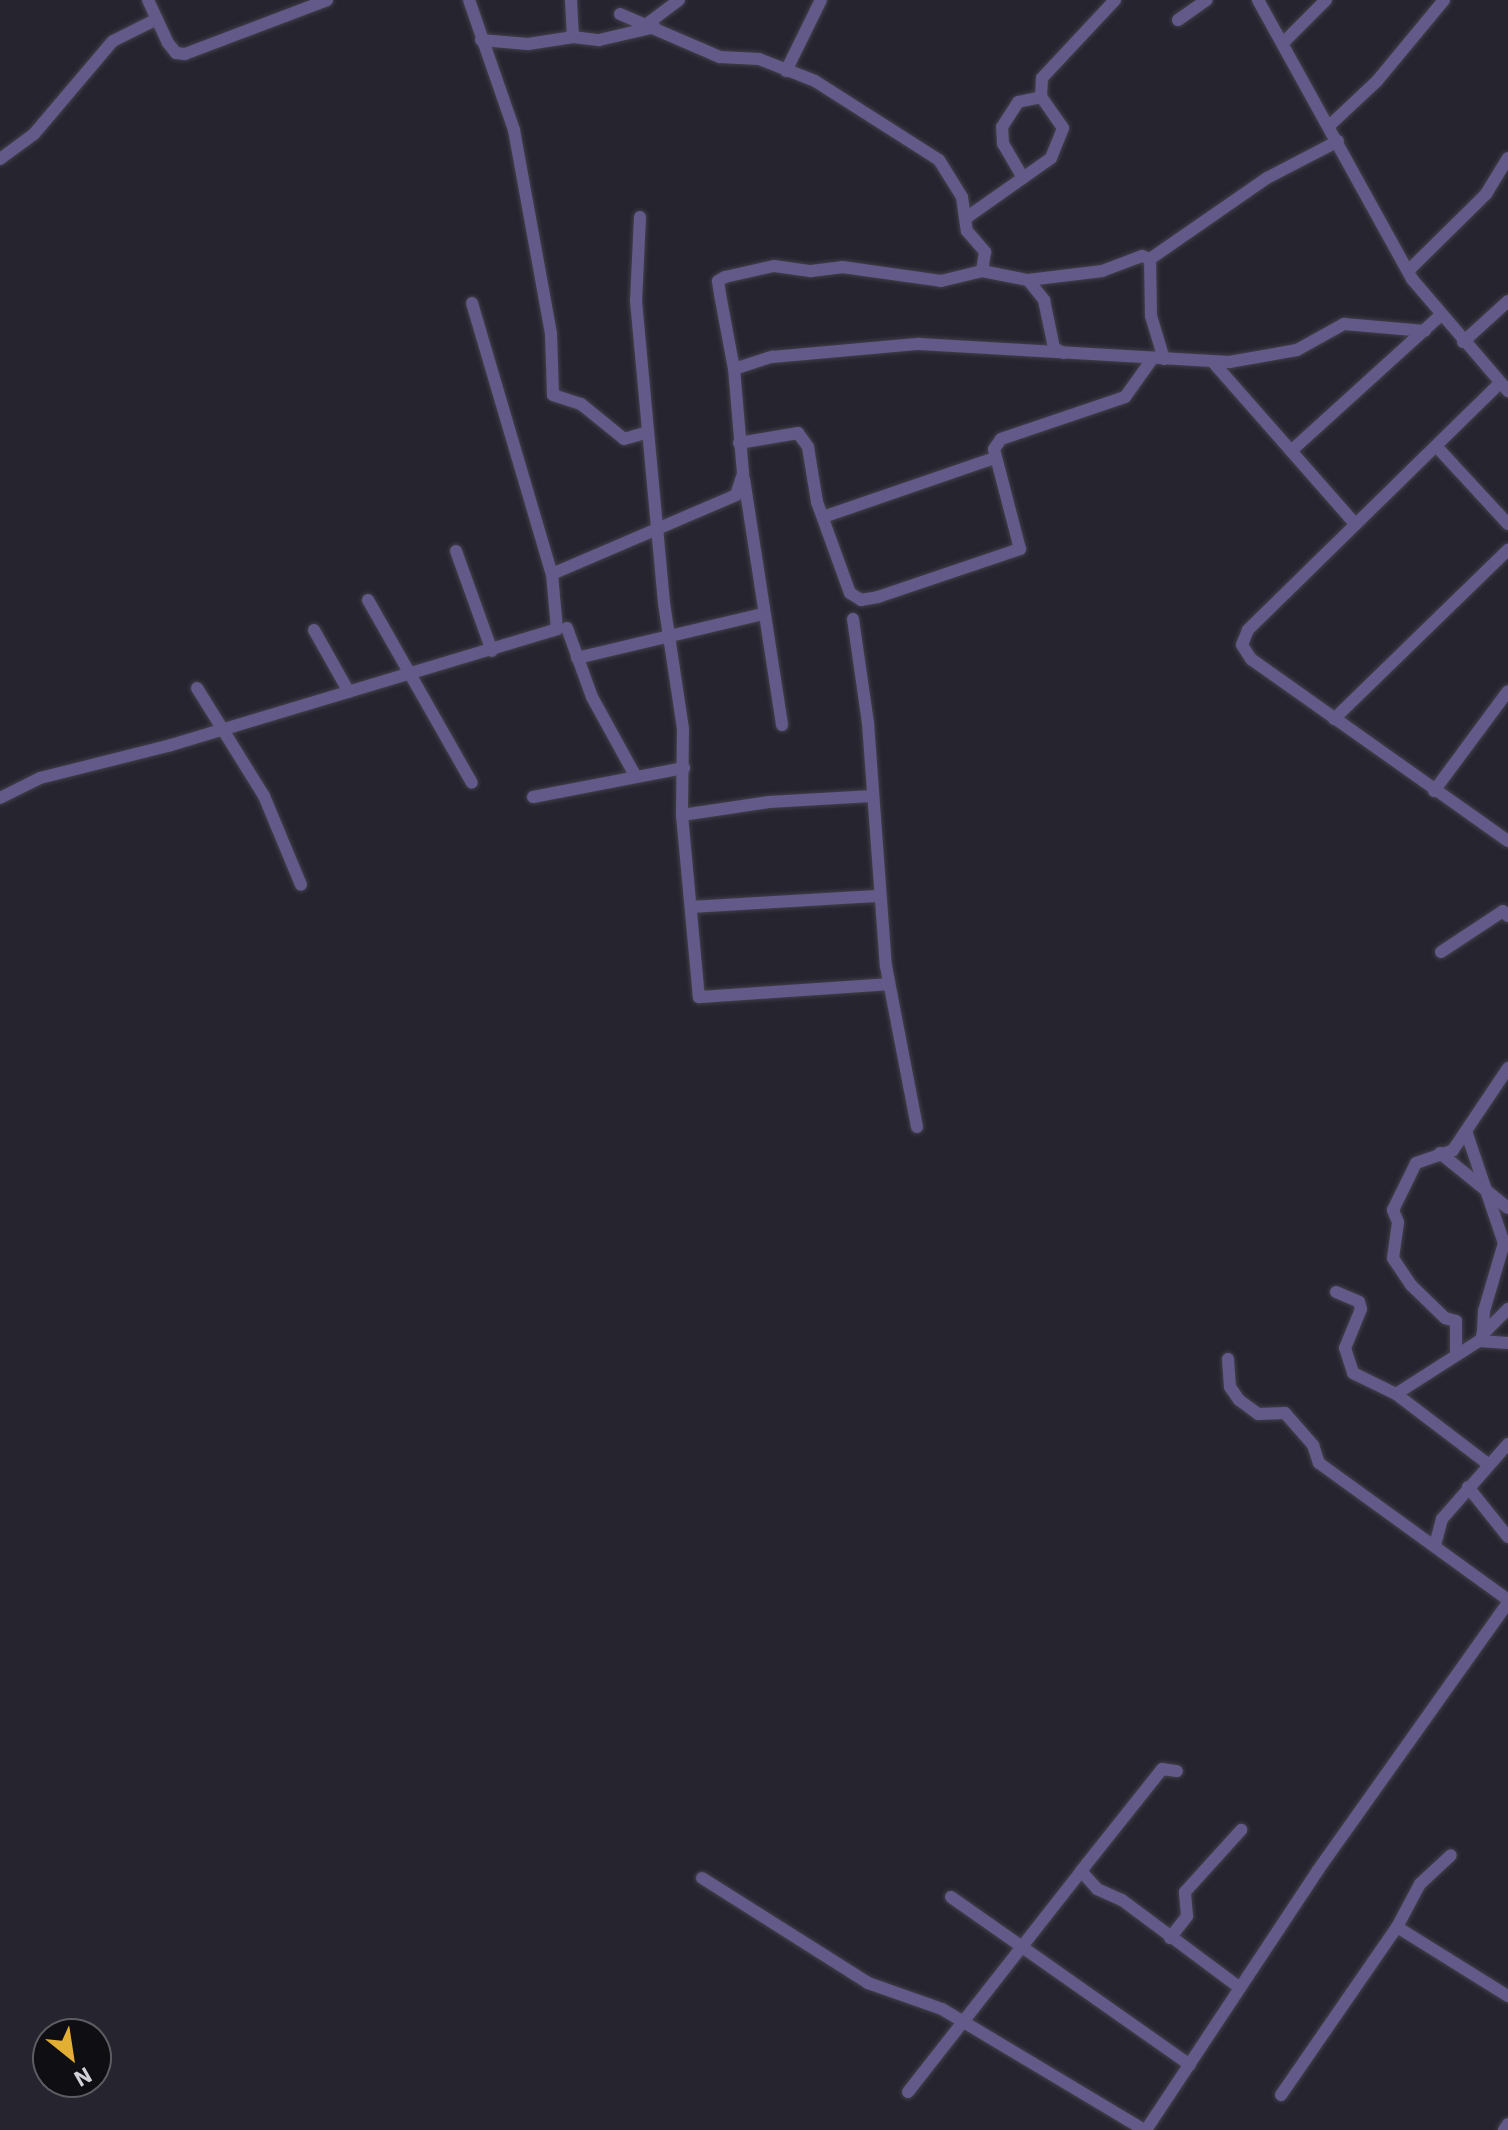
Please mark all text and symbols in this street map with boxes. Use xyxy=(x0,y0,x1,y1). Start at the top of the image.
north arrow xyxy=(32,2018,112,2098)
text: N xyxy=(69,2061,97,2094)

